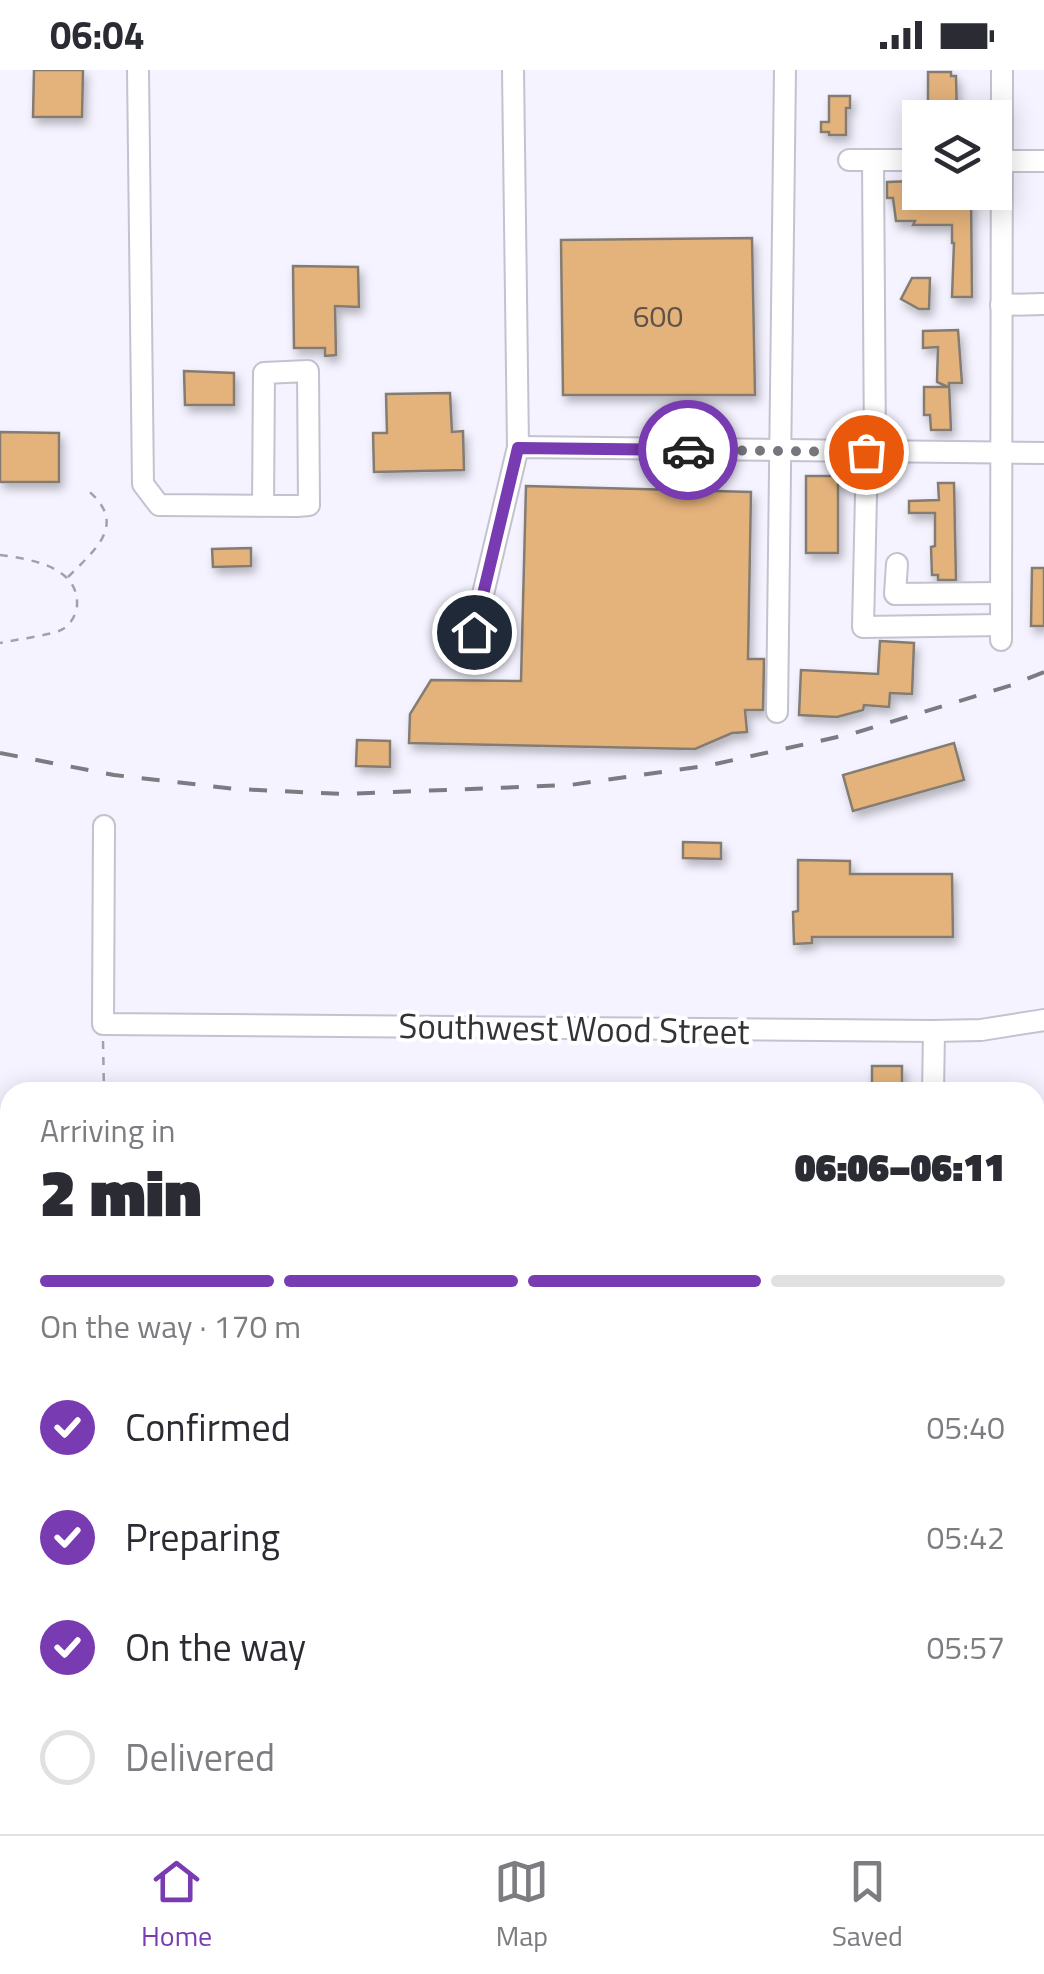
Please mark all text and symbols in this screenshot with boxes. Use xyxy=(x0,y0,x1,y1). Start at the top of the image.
text: 06:04 xyxy=(50,6,145,64)
map controls xyxy=(902,100,1012,210)
button: layers xyxy=(902,100,1012,210)
house number: 600 xyxy=(633,293,683,339)
courier xyxy=(638,400,738,500)
pin xyxy=(824,410,909,495)
icon: car xyxy=(661,423,716,478)
icon: bag xyxy=(839,425,894,480)
pin xyxy=(432,590,517,675)
icon: home xyxy=(447,605,502,660)
street label: Southwest Wood Street xyxy=(398,998,750,1058)
text: Arriving in xyxy=(40,1106,176,1154)
text: 06:06–06:11 xyxy=(795,1138,1005,1196)
text: 2 min xyxy=(40,1142,201,1241)
text: On the way · 170 m xyxy=(40,1302,301,1350)
text: Confirmed xyxy=(125,1398,291,1456)
icon: check xyxy=(40,1400,95,1455)
text: 05:40 xyxy=(926,1403,1005,1451)
text: Preparing xyxy=(125,1508,280,1566)
icon: check xyxy=(40,1510,95,1565)
text: 05:42 xyxy=(926,1513,1005,1561)
text: On the way xyxy=(125,1618,306,1676)
icon: check xyxy=(40,1620,95,1675)
text: 05:57 xyxy=(926,1623,1005,1671)
text: Delivered xyxy=(125,1728,275,1786)
tab: Home xyxy=(141,1854,212,1957)
tab: Map xyxy=(494,1854,549,1957)
tab: Saved xyxy=(832,1854,903,1957)

